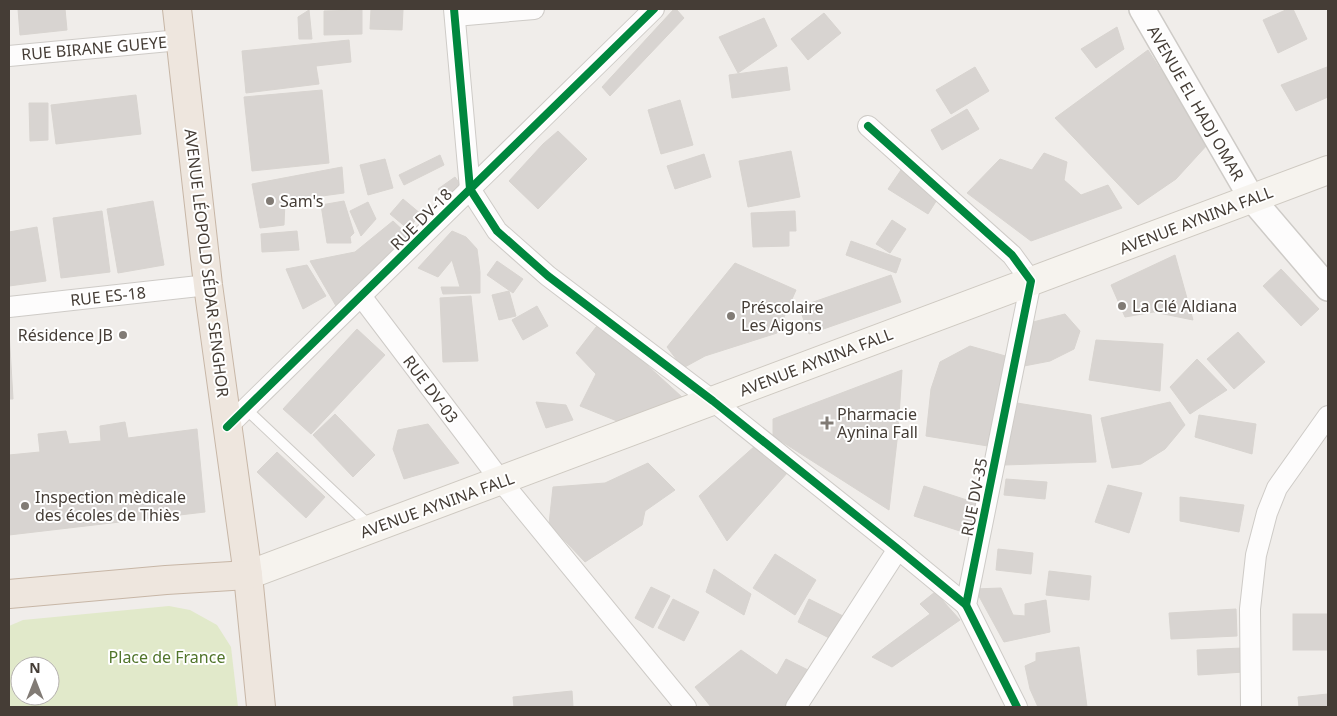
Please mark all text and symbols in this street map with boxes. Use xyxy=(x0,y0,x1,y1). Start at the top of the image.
street label: AVENUE EL HADJ OMAR xyxy=(1142,21,1250,185)
street label: RUE BIRANE GUEYE xyxy=(20,31,168,65)
street label: AVENUE LÉOPOLD SÉDAR SENGHOR xyxy=(180,127,234,399)
street label: AVENUE AYNINA FALL xyxy=(1116,181,1276,259)
street label: RUE DV-18 xyxy=(385,183,457,255)
place label: Sam's xyxy=(280,190,323,212)
marker: Sam's xyxy=(264,195,276,207)
street label: RUE ES-18 xyxy=(69,281,147,311)
place label: La Clé Aldiana xyxy=(1132,295,1237,317)
place label: Préscolaire Les Aigons xyxy=(741,296,824,336)
marker: La Clé Aldiana xyxy=(1116,300,1128,312)
marker: Préscolaire Les Aigons xyxy=(725,310,737,322)
street label: AVENUE AYNINA FALL xyxy=(736,323,896,401)
place label: Résidence JB xyxy=(18,324,113,346)
marker: Résidence JB xyxy=(117,329,129,341)
street label: RUE DV-03 xyxy=(398,351,464,427)
place label: Pharmacie Aynina Fall xyxy=(837,403,918,443)
marker: Pharmacie Aynina Fall xyxy=(821,417,833,429)
street label: RUE DV-35 xyxy=(956,456,992,538)
street label: AVENUE AYNINA FALL xyxy=(357,467,517,543)
place label: Inspection mèdicale des écoles de Thiès xyxy=(35,486,186,526)
marker: Inspection mèdicale des écoles de Thiès xyxy=(19,500,31,512)
park label: Place de France xyxy=(109,646,225,668)
north arrow xyxy=(10,656,60,706)
text: N xyxy=(29,658,41,677)

